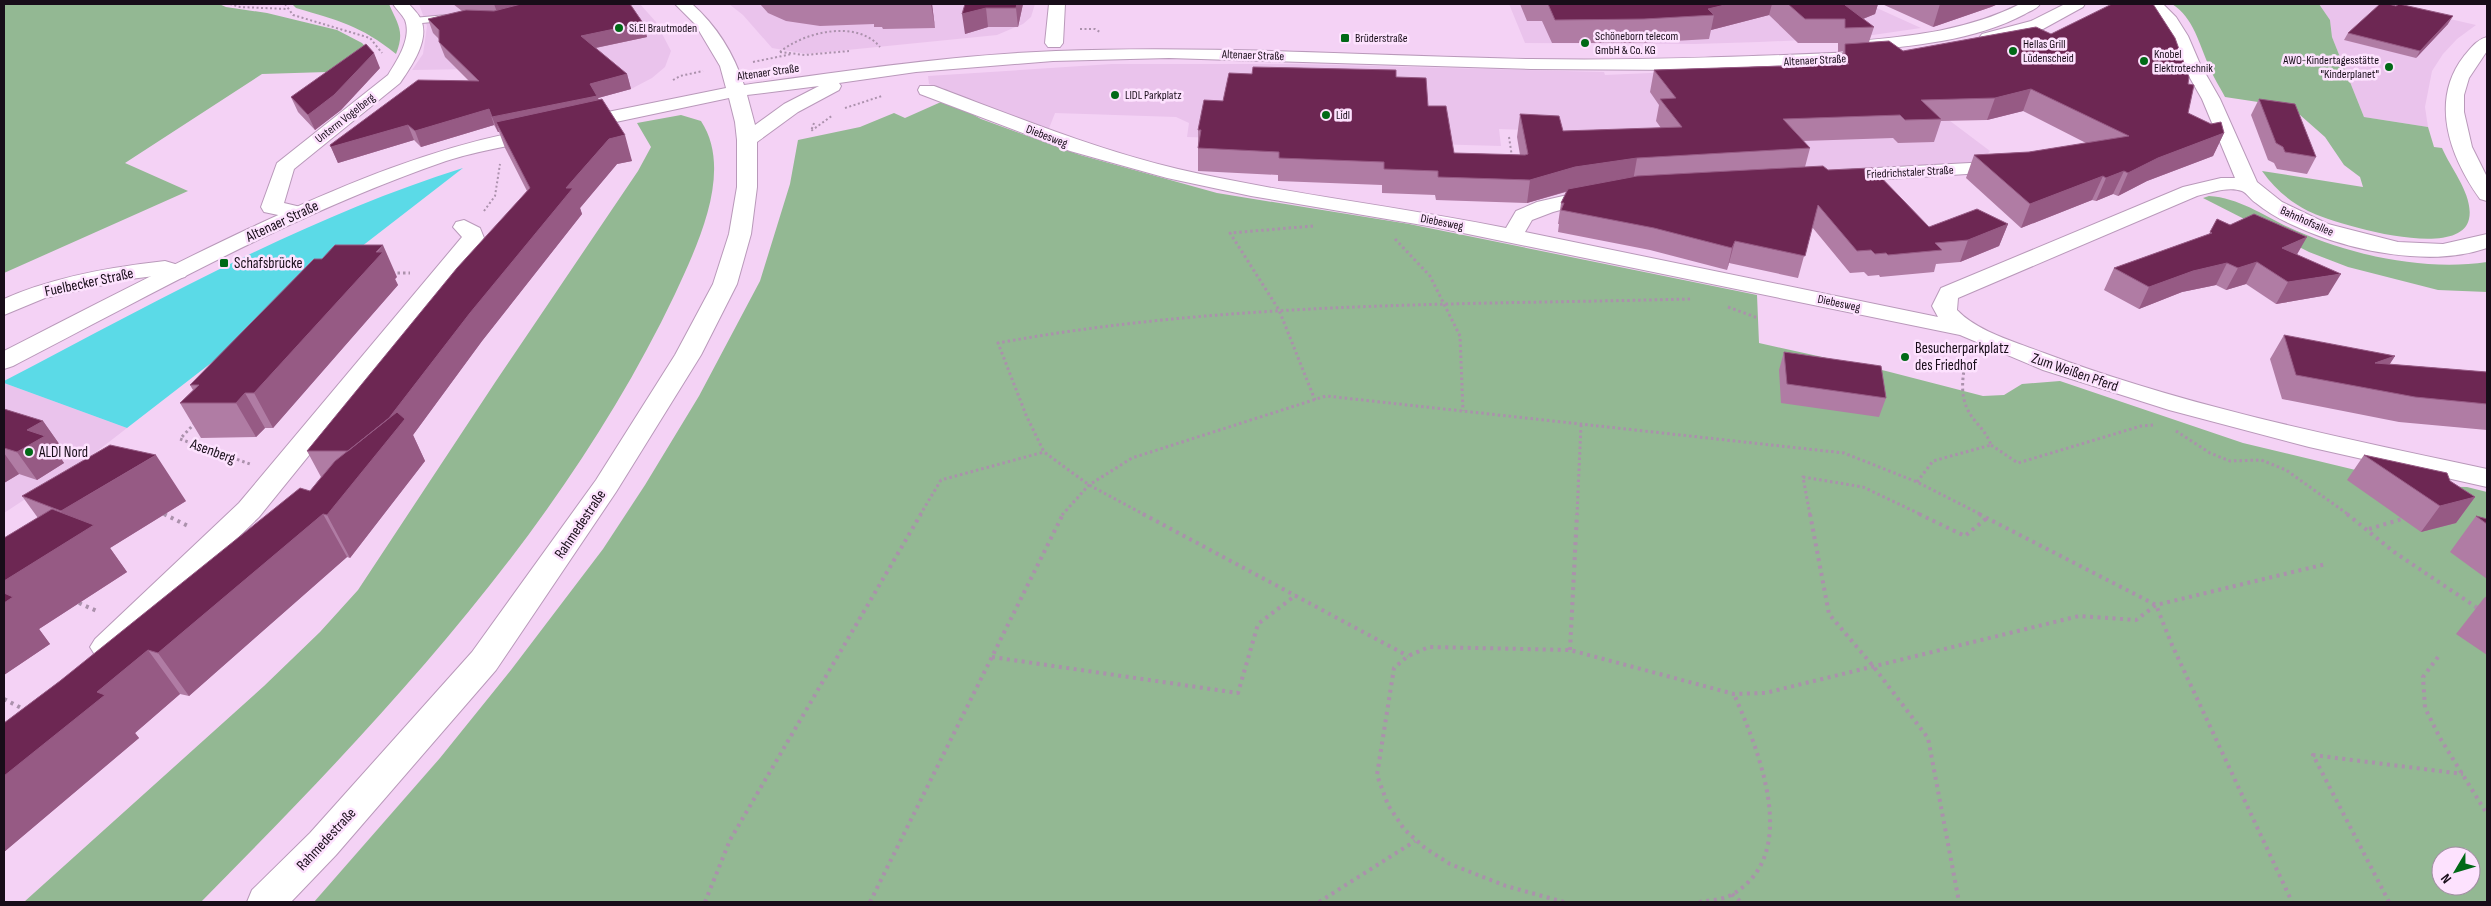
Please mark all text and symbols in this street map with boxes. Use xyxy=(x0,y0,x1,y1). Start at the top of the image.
place label: Si.El Brautmoden xyxy=(629,21,697,36)
marker: Si.El Brautmoden xyxy=(613,22,625,34)
place label: Schöneborn telecom GmbH & Co. KG xyxy=(1595,29,1679,58)
place label: Brüderstraße xyxy=(1355,31,1408,46)
marker: Brüderstraße xyxy=(1339,32,1351,44)
marker: Schöneborn telecom GmbH & Co. KG xyxy=(1579,37,1591,49)
place label: Hellas Grill Lüdenscheid xyxy=(2023,37,2074,66)
marker: Hellas Grill Lüdenscheid xyxy=(2007,45,2019,57)
street label: Altenaer Straße xyxy=(1221,47,1285,64)
place label: Knobel Elektrotechnik xyxy=(2154,47,2213,76)
street label: Altenaer Straße xyxy=(1782,51,1847,70)
place label: AWO-Kindertagesstätte "Kinderplanet" xyxy=(2282,53,2379,82)
marker: Knobel Elektrotechnik xyxy=(2138,55,2150,67)
street label: Altenaer Straße xyxy=(735,61,800,84)
marker: AWO-Kindertagesstätte "Kinderplanet" xyxy=(2383,61,2395,73)
place label: LIDL Parkplatz xyxy=(1125,88,1182,103)
marker: LIDL Parkplatz xyxy=(1109,89,1121,101)
street label: Unterm Vogelberg xyxy=(312,90,378,146)
place label: Lidl xyxy=(1336,108,1350,123)
marker: Lidl xyxy=(1320,109,1332,121)
street label: Diebesweg xyxy=(1024,122,1070,151)
street label: Friedrichstaler Straße xyxy=(1866,163,1954,182)
street label: Altenaer Straße xyxy=(242,196,322,247)
street label: Bahnhofsallee xyxy=(2278,203,2336,240)
street label: Diebesweg xyxy=(1419,211,1465,234)
place label: Schafsbrücke xyxy=(234,254,303,273)
marker: Schafsbrücke xyxy=(218,257,230,269)
street label: Fuelbecker Straße xyxy=(43,264,135,301)
street label: Diebesweg xyxy=(1816,292,1862,315)
place label: Besucherparkplatz des Friedhof xyxy=(1915,339,2010,375)
street label: Zum Weißen Pferd xyxy=(2029,349,2121,396)
marker: Besucherparkplatz des Friedhof xyxy=(1899,351,1911,363)
street label: Asenberg xyxy=(187,434,238,468)
place label: ALDI Nord xyxy=(38,443,88,462)
marker: ALDI Nord xyxy=(23,446,35,458)
street label: Rahmedestraße xyxy=(550,486,610,562)
street label: Rahmedestraße xyxy=(292,804,360,875)
north arrow xyxy=(2431,846,2481,896)
text: N xyxy=(2437,871,2455,887)

